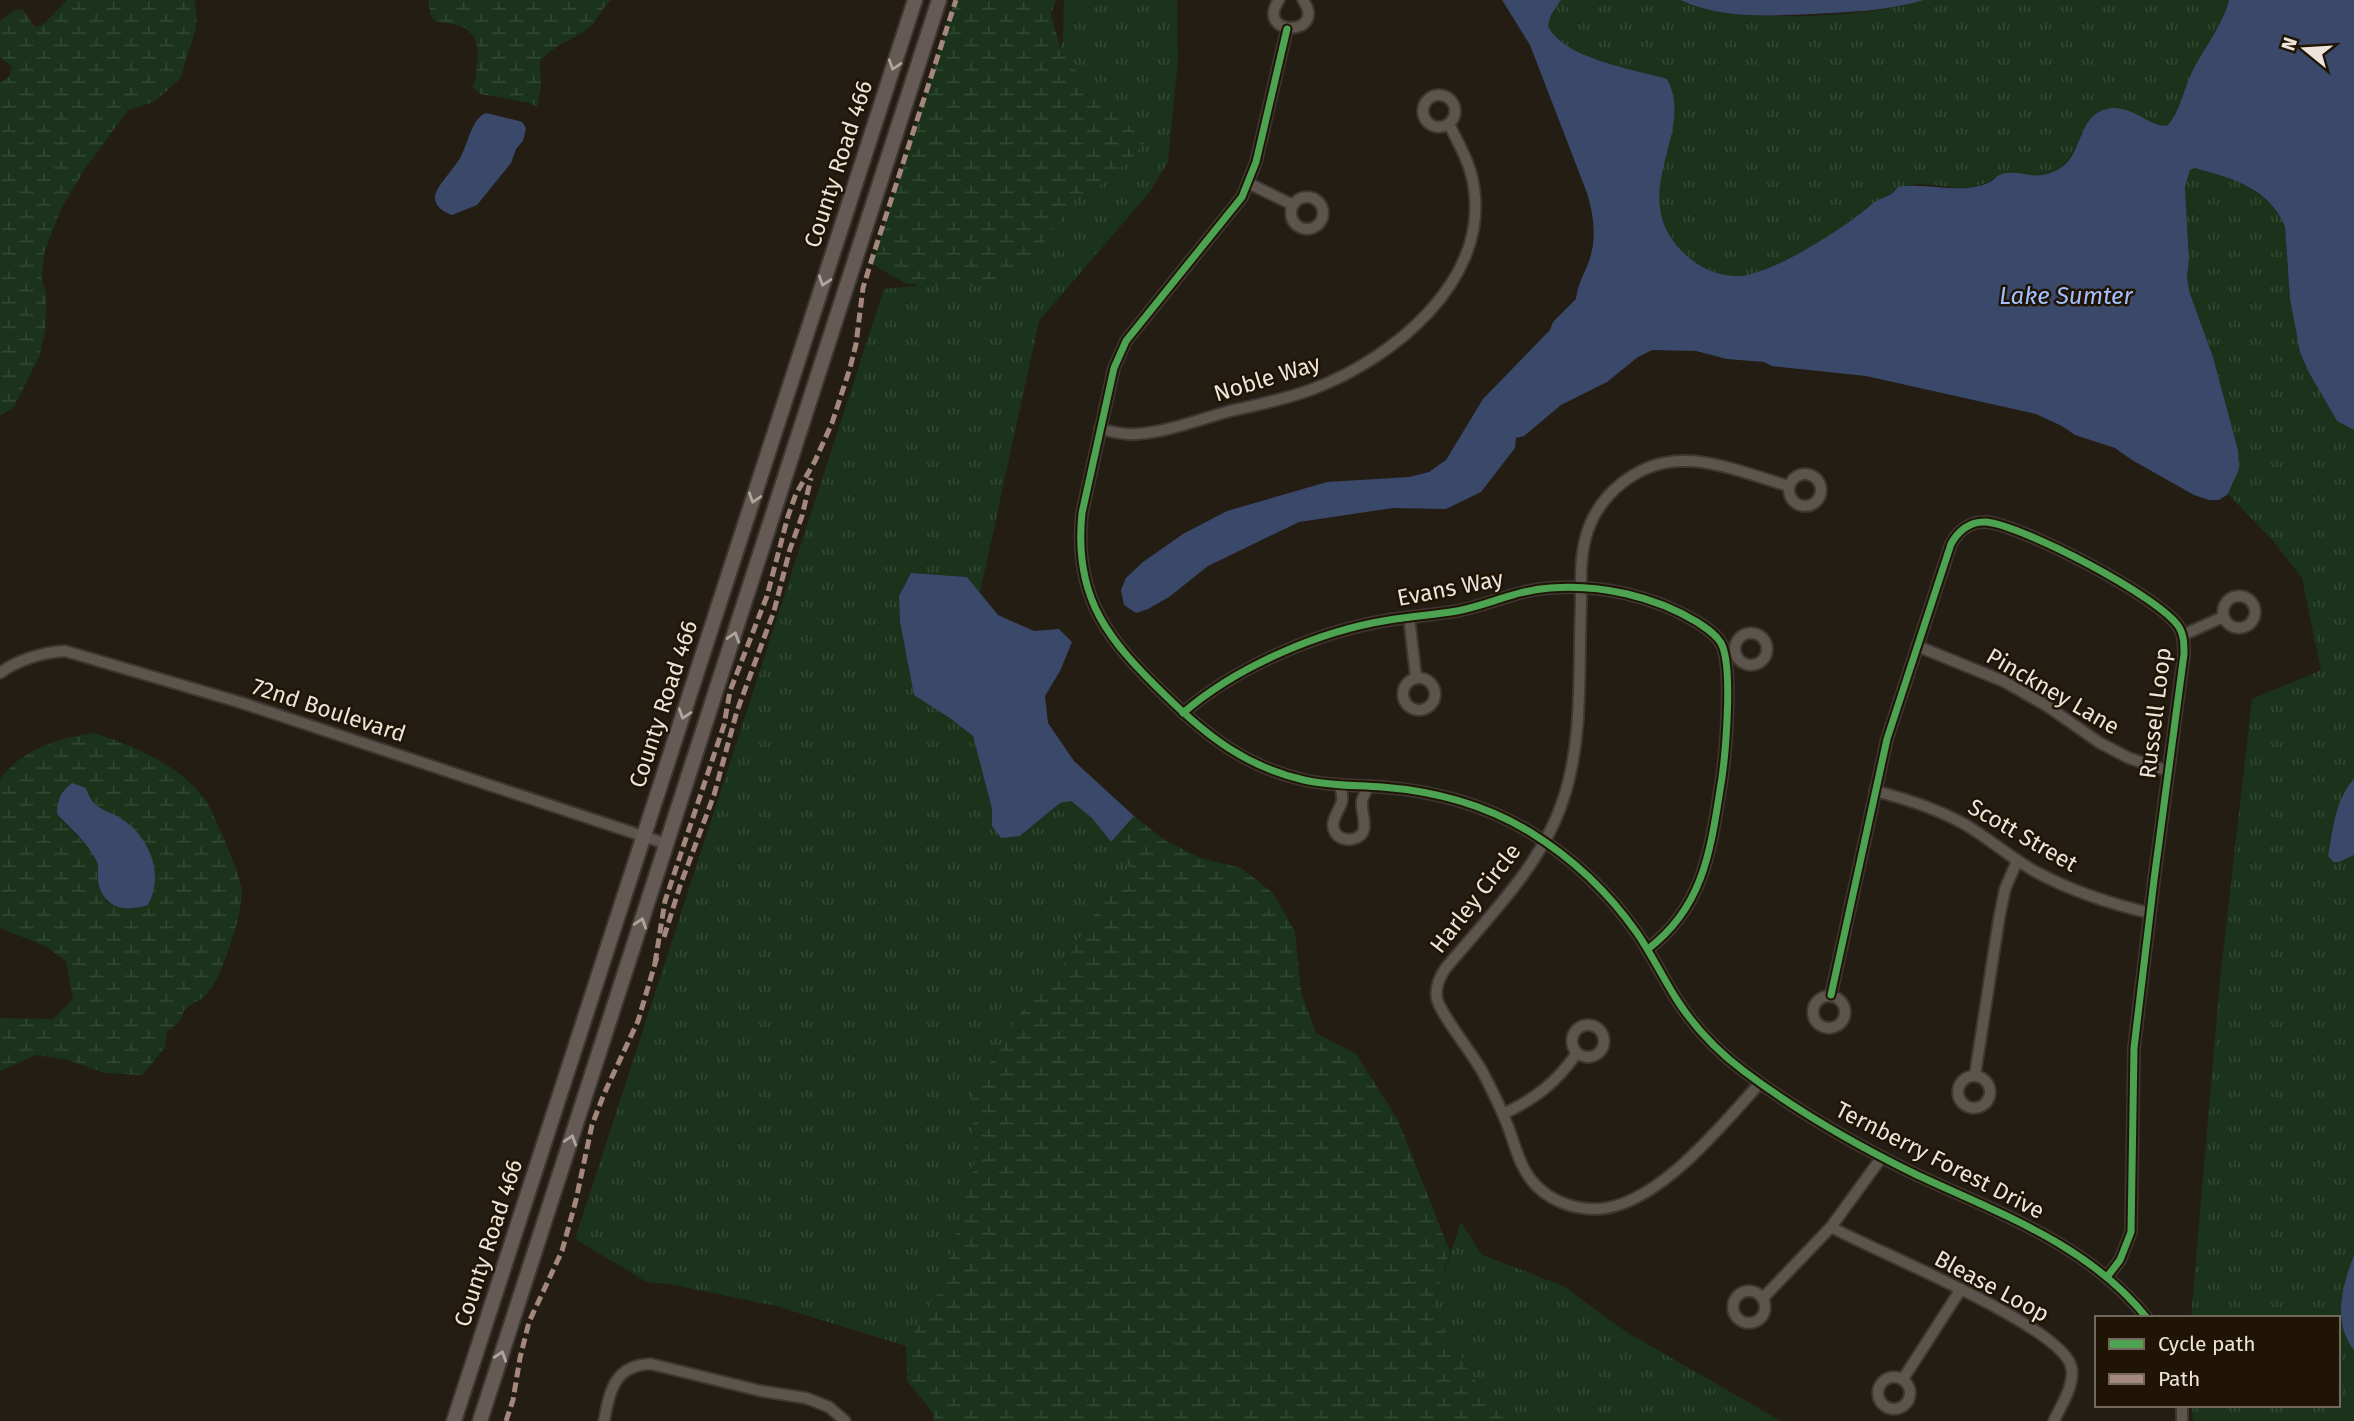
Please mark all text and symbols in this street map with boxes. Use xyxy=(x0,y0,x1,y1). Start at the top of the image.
north arrow xyxy=(2270,14,2340,84)
text: N xyxy=(2276,34,2302,53)
one-way arrow xyxy=(888,58,902,71)
street label: County Road 466 xyxy=(798,77,878,251)
one-way arrow xyxy=(818,275,832,287)
water label: Lake Sumter xyxy=(1999,282,2133,310)
street label: Noble Way xyxy=(1210,348,1324,407)
one-way arrow xyxy=(748,491,762,503)
street label: Evans Way xyxy=(1395,564,1506,612)
street label: County Road 466 xyxy=(623,617,703,791)
one-way arrow xyxy=(725,631,740,643)
street label: Pinckney Lane xyxy=(1981,642,2125,740)
street label: Russell Loop xyxy=(2133,646,2177,780)
street label: 72nd Boulevard xyxy=(249,672,409,748)
one-way arrow xyxy=(678,708,692,720)
street label: Scott Street xyxy=(1963,792,2083,878)
street label: Harley Circle xyxy=(1424,838,1526,958)
one-way arrow xyxy=(633,917,648,929)
street label: Ternberry Forest Drive xyxy=(1831,1095,2049,1225)
one-way arrow xyxy=(563,1134,578,1146)
street label: County Road 466 xyxy=(448,1156,528,1330)
street label: Blease Loop xyxy=(1930,1244,2054,1328)
legend xyxy=(2095,1316,2340,1407)
text: Cycle path xyxy=(2158,1331,2256,1357)
one-way arrow xyxy=(493,1350,508,1362)
text: Path xyxy=(2158,1366,2200,1392)

